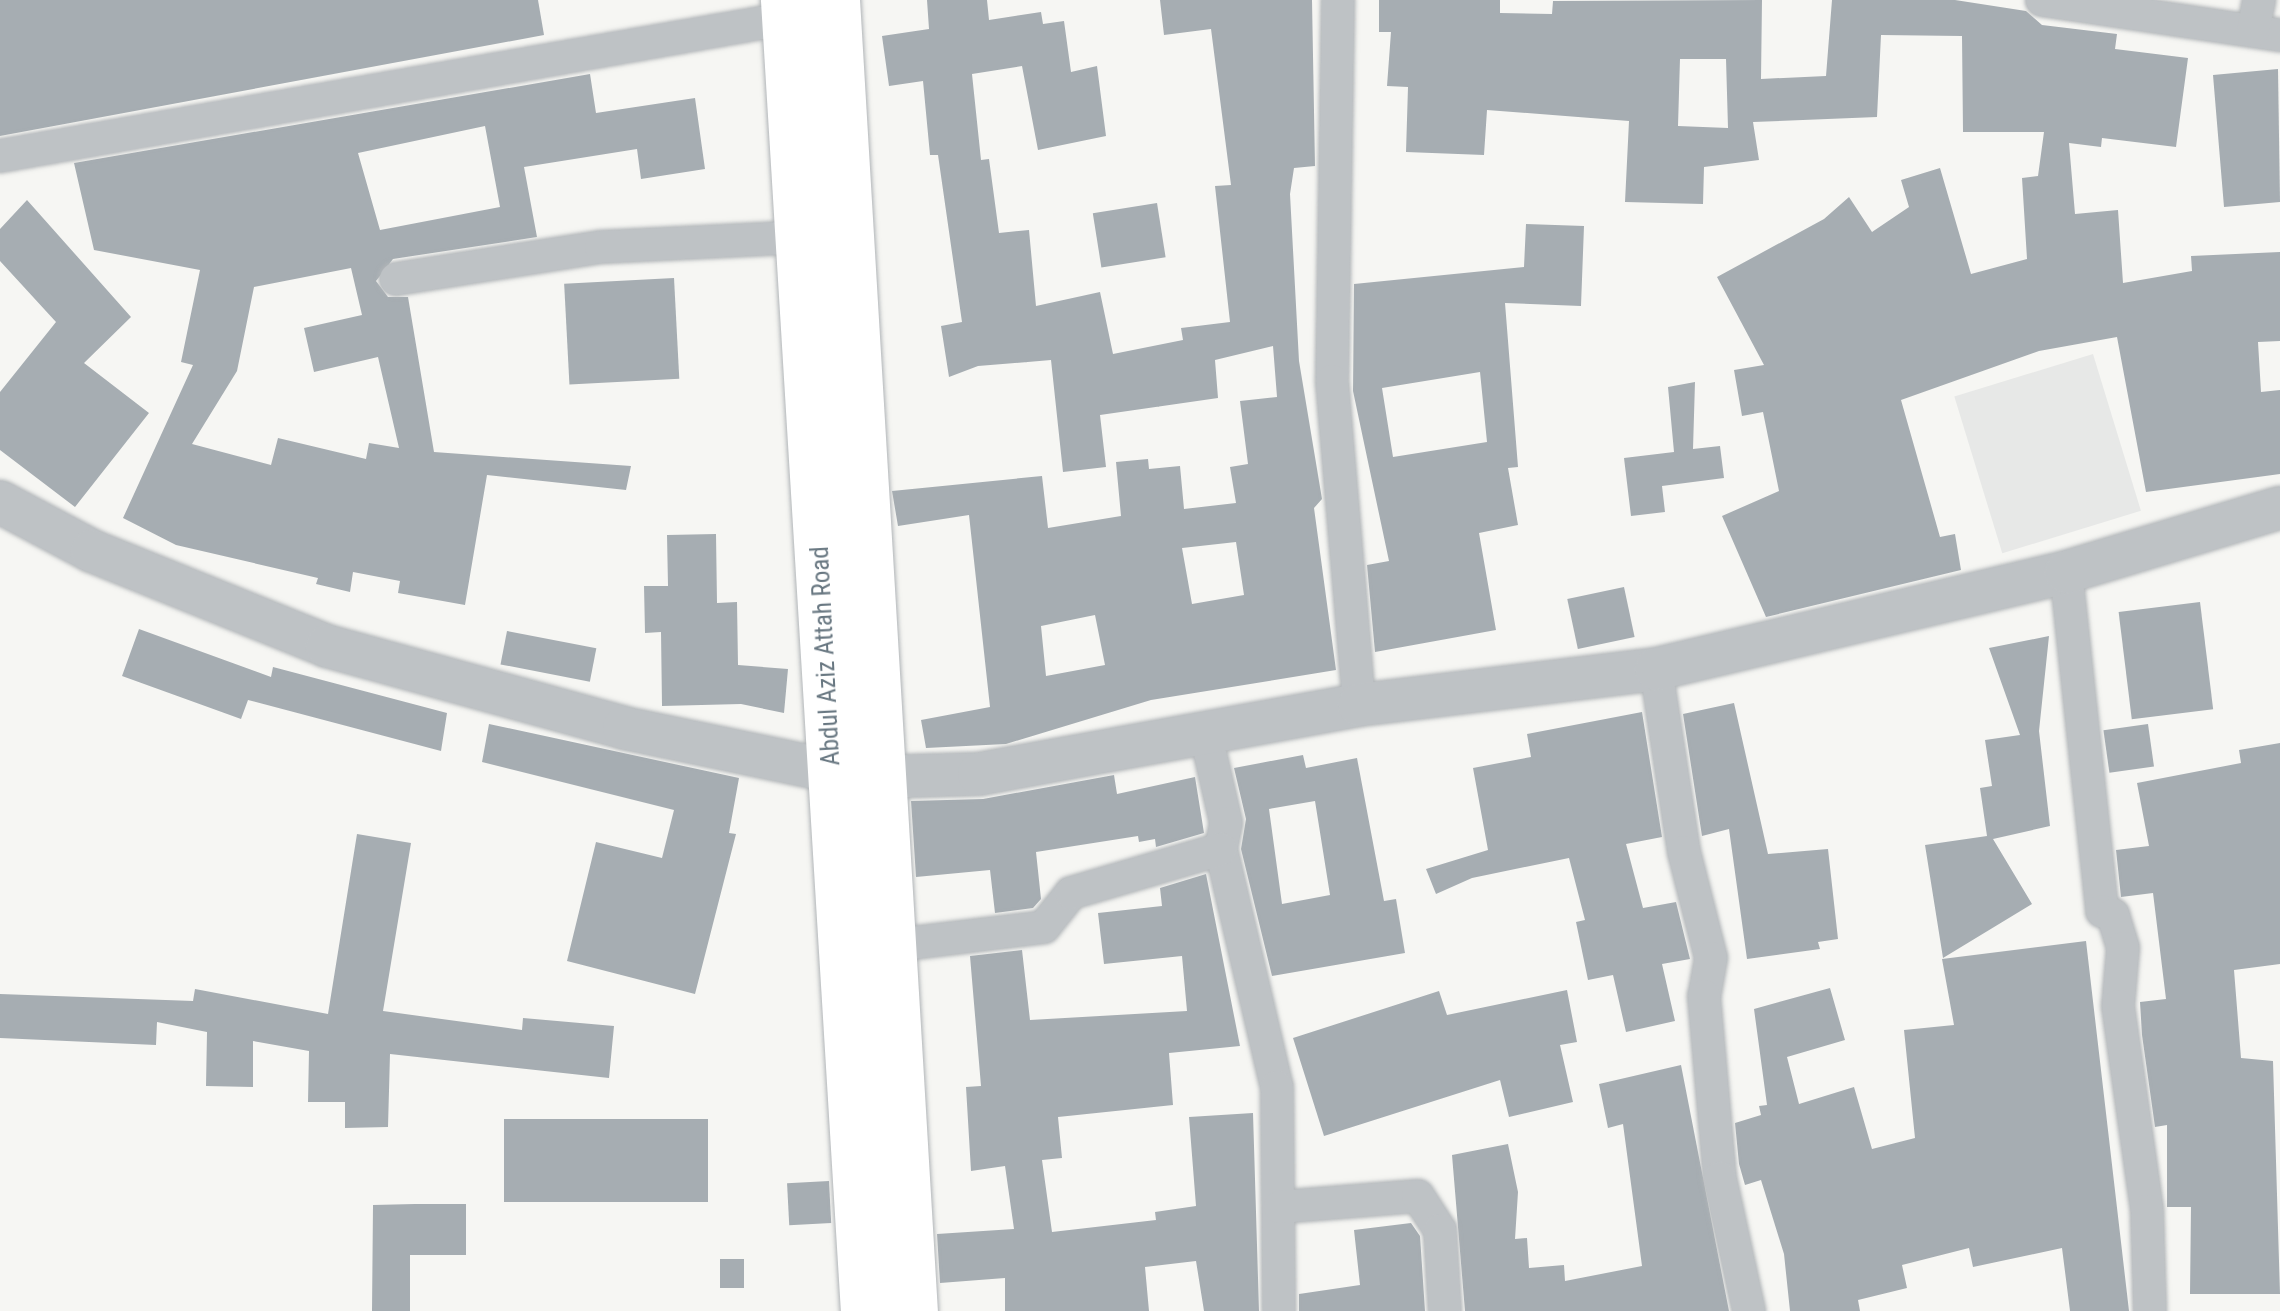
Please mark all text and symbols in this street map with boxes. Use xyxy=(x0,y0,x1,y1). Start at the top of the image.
street label: Abdul Aziz Attah Road xyxy=(805,546,847,766)

